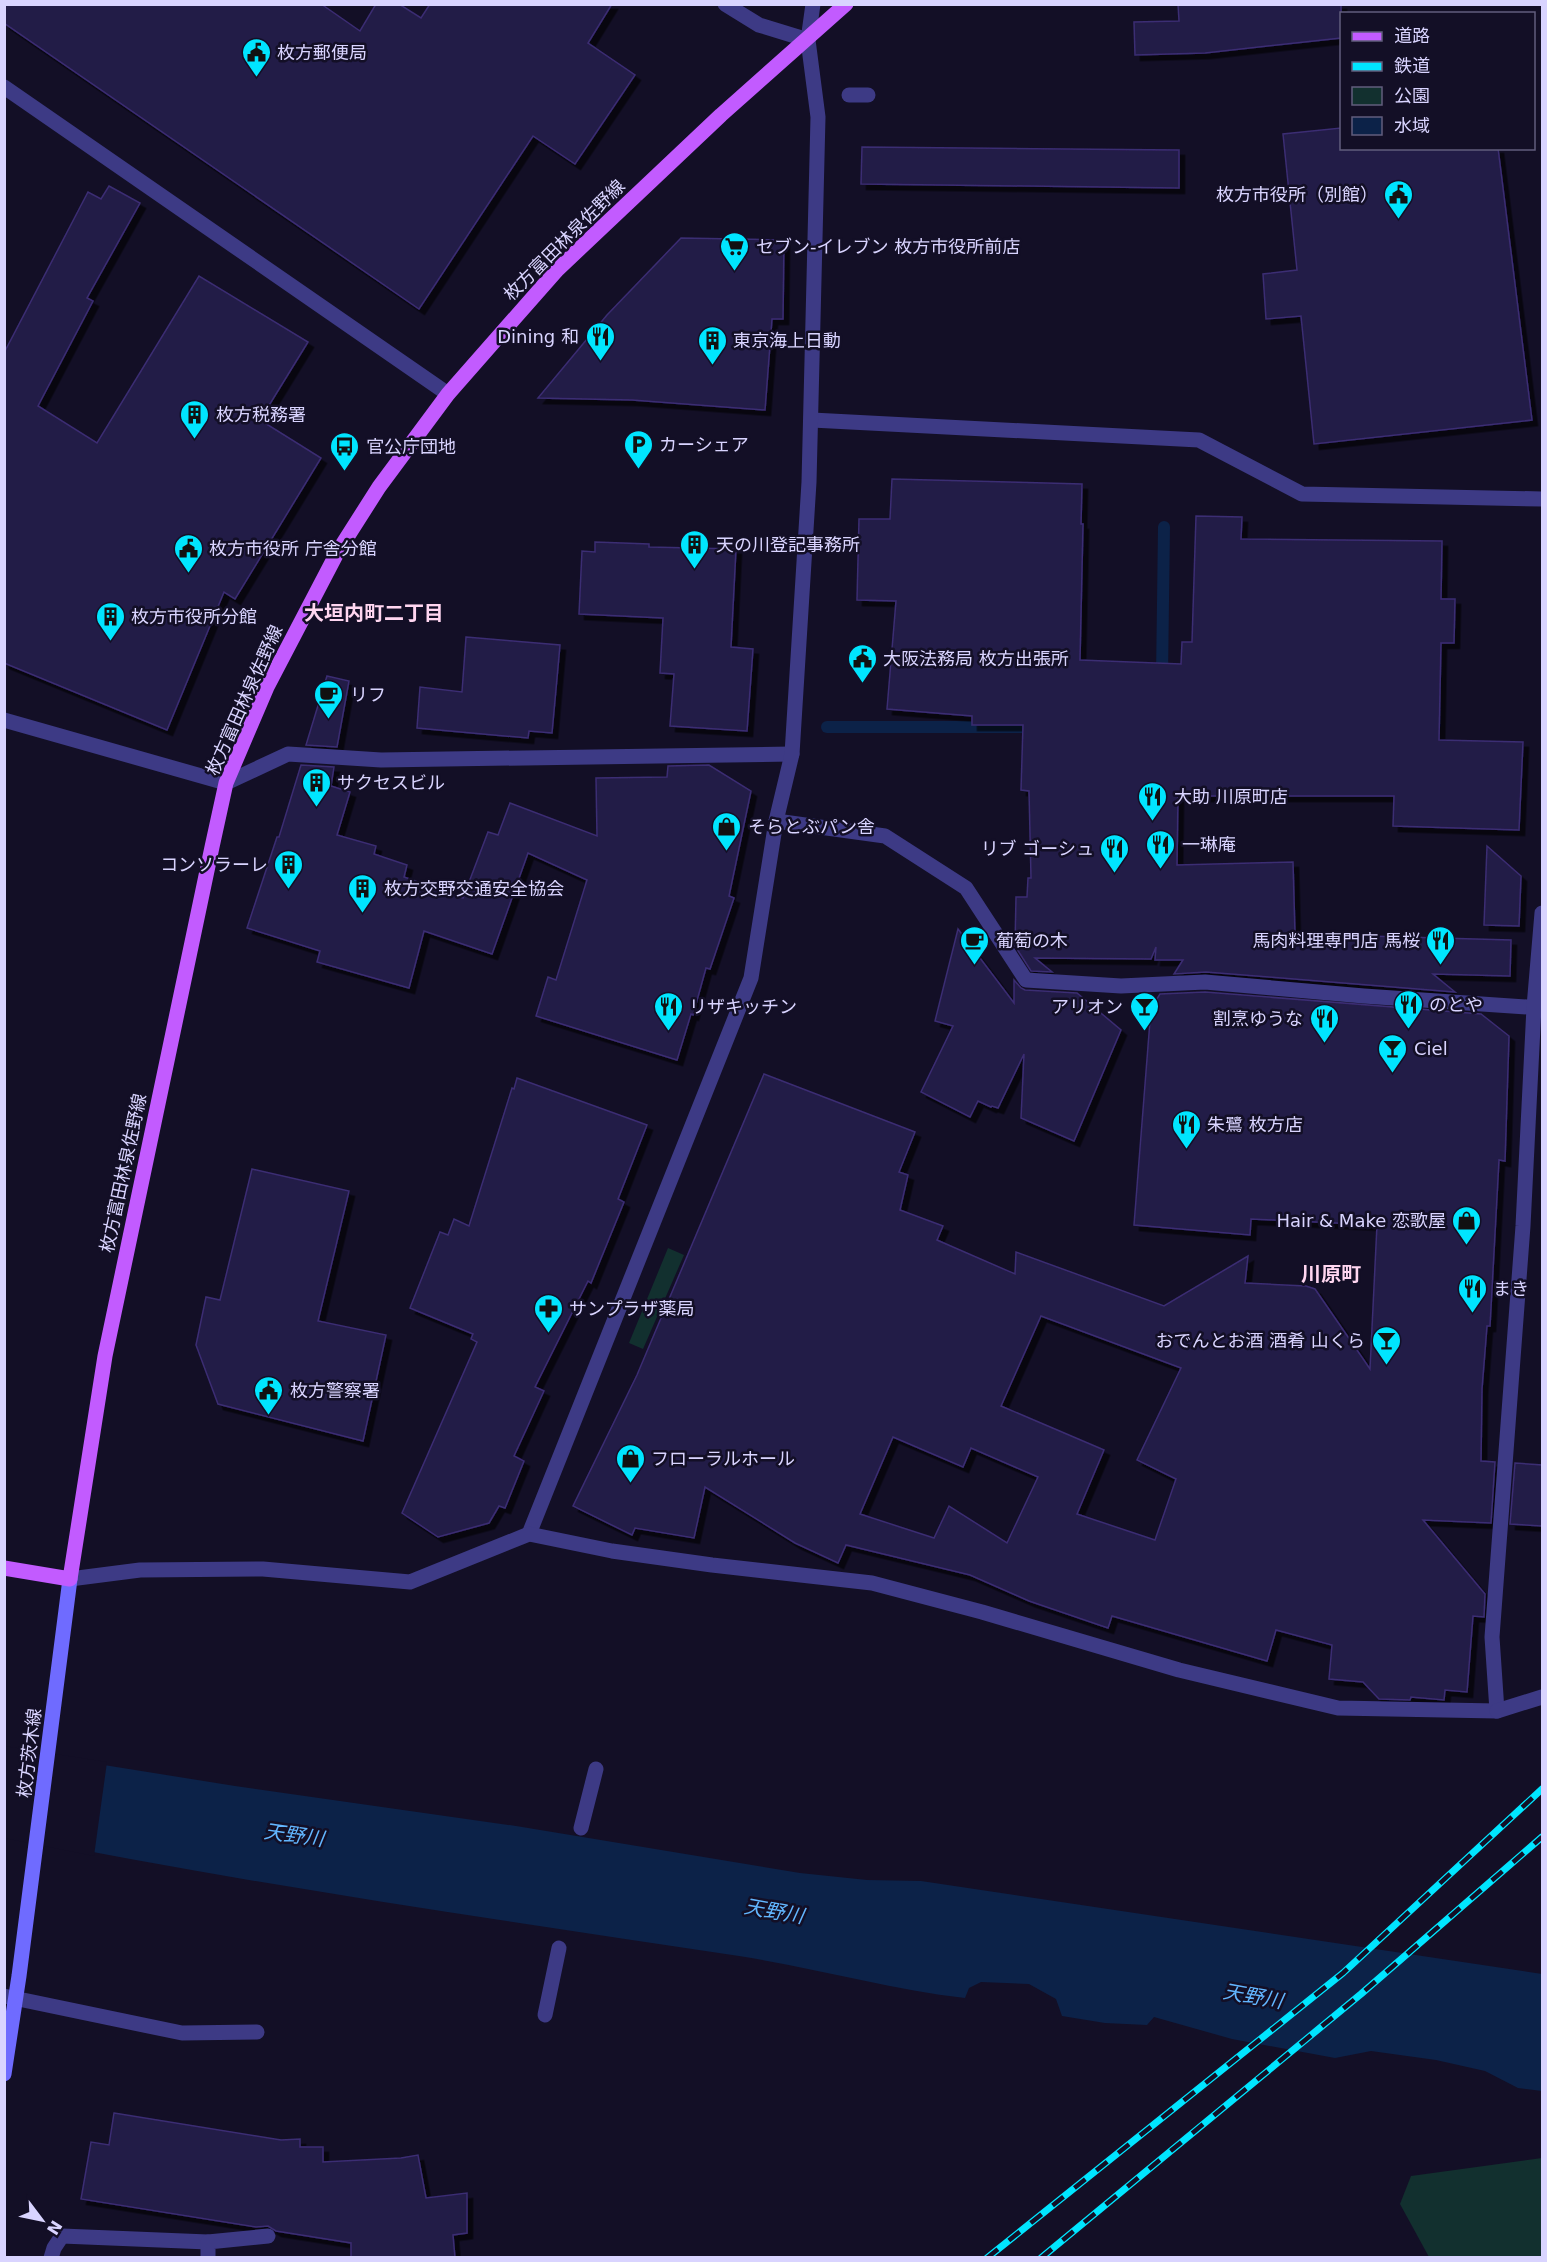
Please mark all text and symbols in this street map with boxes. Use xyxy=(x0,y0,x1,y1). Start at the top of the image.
legend xyxy=(1340,12,1535,150)
text: 道路 xyxy=(1394,25,1430,46)
public building icon: 枚方郵便局 xyxy=(240,36,272,78)
place label: 枚方郵便局 xyxy=(277,42,367,63)
text: 鉄道 xyxy=(1394,55,1430,76)
text: 公園 xyxy=(1394,85,1430,106)
text: 水域 xyxy=(1394,115,1430,136)
street label: 枚方富田林泉佐野線 xyxy=(499,175,629,305)
public building icon: 枚方市役所（別館） xyxy=(1383,178,1415,220)
place label: 枚方市役所（別館） xyxy=(1216,184,1378,205)
supermarket icon: セブン-イレブン 枚方市役所前店 xyxy=(719,230,751,272)
place label: セブン-イレブン 枚方市役所前店 xyxy=(756,236,1020,257)
restaurant icon: Dining 和 xyxy=(584,320,616,362)
building icon: 東京海上日動 xyxy=(696,324,728,366)
place label: Dining 和 xyxy=(497,326,579,347)
place label: 東京海上日動 xyxy=(733,330,841,351)
building icon: 枚方税務署 xyxy=(179,398,211,440)
place label: 枚方税務署 xyxy=(216,404,306,425)
parking icon: カーシェア xyxy=(622,428,654,470)
bus stop icon: 官公庁団地 xyxy=(329,430,361,472)
place label: カーシェア xyxy=(659,434,749,455)
place label: 官公庁団地 xyxy=(366,436,456,457)
building icon: 天の川登記事務所 xyxy=(679,528,711,570)
public building icon: 枚方市役所 庁舎分館 xyxy=(172,532,204,574)
place label: 天の川登記事務所 xyxy=(716,534,860,555)
place label: 枚方市役所 庁舎分館 xyxy=(209,538,377,559)
building icon: 枚方市役所分館 xyxy=(94,600,126,642)
district label: 大垣内町二丁目 xyxy=(304,601,444,625)
place label: 枚方市役所分館 xyxy=(131,606,257,627)
street label: 枚方富田林泉佐野線 xyxy=(201,622,287,778)
public building icon: 大阪法務局 枚方出張所 xyxy=(846,642,878,684)
place label: 大阪法務局 枚方出張所 xyxy=(883,648,1069,669)
cafe icon: リフ xyxy=(313,678,345,720)
place label: リフ xyxy=(350,684,386,705)
building icon: サクセスビル xyxy=(300,766,332,808)
place label: サクセスビル xyxy=(337,772,445,793)
restaurant icon: 大助 川原町店 xyxy=(1137,780,1169,822)
place label: 大助 川原町店 xyxy=(1174,786,1288,807)
shop icon: そらとぶパン舎 xyxy=(711,810,743,852)
place label: そらとぶパン舎 xyxy=(748,816,875,837)
restaurant icon: 一琳庵 xyxy=(1145,828,1177,870)
restaurant icon: リブ ゴーシュ xyxy=(1099,832,1131,874)
place label: 一琳庵 xyxy=(1182,834,1236,855)
place label: リブ ゴーシュ xyxy=(981,838,1094,859)
building icon: コンソラーレ xyxy=(273,848,305,890)
place label: コンソラーレ xyxy=(160,854,268,875)
building icon: 枚方交野交通安全協会 xyxy=(347,872,379,914)
place label: 枚方交野交通安全協会 xyxy=(384,878,564,899)
cafe icon: 葡萄の木 xyxy=(959,924,991,966)
restaurant icon: 馬肉料理専門店 馬桜 xyxy=(1425,924,1457,966)
place label: 葡萄の木 xyxy=(996,930,1068,951)
place label: 馬肉料理専門店 馬桜 xyxy=(1252,930,1420,951)
restaurant icon: のとや xyxy=(1392,988,1424,1030)
restaurant icon: リザキッチン xyxy=(652,990,684,1032)
bar icon: アリオン xyxy=(1128,990,1160,1032)
place label: のとや xyxy=(1429,994,1483,1015)
place label: リザキッチン xyxy=(689,996,797,1017)
place label: アリオン xyxy=(1051,996,1123,1017)
restaurant icon: 割烹ゆうな xyxy=(1308,1002,1340,1044)
place label: 割烹ゆうな xyxy=(1213,1008,1303,1029)
bar icon: Ciel xyxy=(1377,1032,1409,1074)
place label: Ciel xyxy=(1414,1038,1448,1059)
street label: 枚方富田林泉佐野線 xyxy=(96,1092,150,1254)
restaurant icon: 朱鷺 枚方店 xyxy=(1170,1108,1202,1150)
place label: 朱鷺 枚方店 xyxy=(1207,1114,1303,1135)
shop icon: Hair & Make 恋歌屋 xyxy=(1451,1204,1483,1246)
place label: Hair & Make 恋歌屋 xyxy=(1276,1210,1446,1231)
district label: 川原町 xyxy=(1301,1262,1361,1286)
restaurant icon: まき xyxy=(1456,1272,1488,1314)
place label: まき xyxy=(1493,1278,1529,1299)
pharmacy icon: サンプラザ薬局 xyxy=(532,1292,564,1334)
place label: サンプラザ薬局 xyxy=(569,1298,694,1319)
bar icon: おでんとお酒 酒肴 山くら xyxy=(1370,1324,1402,1366)
place label: おでんとお酒 酒肴 山くら xyxy=(1156,1330,1365,1351)
public building icon: 枚方警察署 xyxy=(253,1374,285,1416)
place label: 枚方警察署 xyxy=(290,1380,380,1401)
shop icon: フローラルホール xyxy=(614,1442,646,1484)
place label: フローラルホール xyxy=(651,1448,795,1469)
street label: 枚方茨木線 xyxy=(13,1707,45,1799)
water label: 天野川 xyxy=(263,1819,327,1851)
water label: 天野川 xyxy=(742,1894,808,1928)
water label: 天野川 xyxy=(1221,1979,1287,2013)
north arrow xyxy=(12,2190,72,2250)
text: N xyxy=(43,2217,66,2238)

